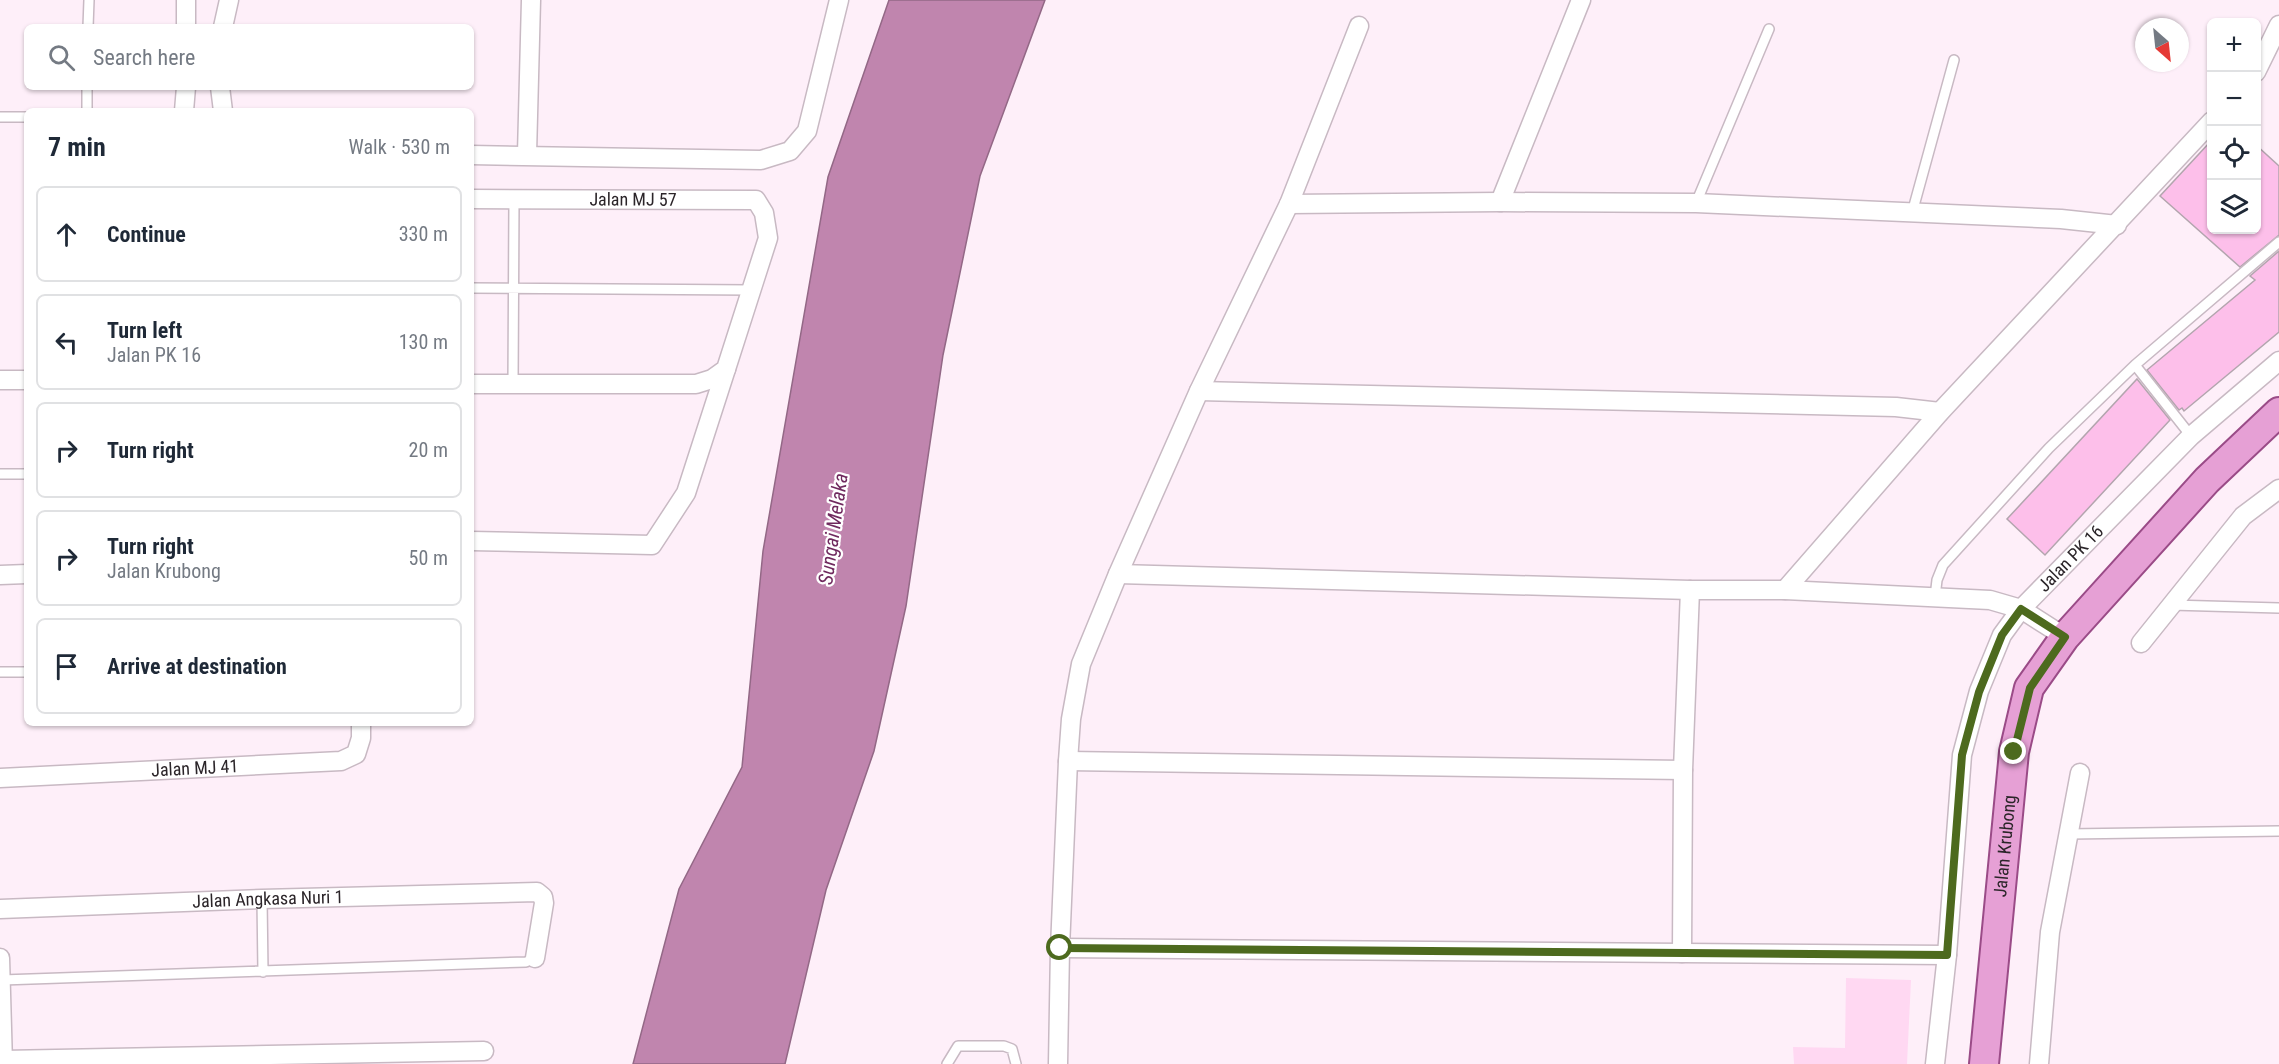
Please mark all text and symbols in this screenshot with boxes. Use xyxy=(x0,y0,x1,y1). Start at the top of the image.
north arrow xyxy=(2135,18,2189,72)
map controls xyxy=(2207,18,2261,234)
button: + xyxy=(2207,18,2261,72)
search box xyxy=(24,24,474,90)
icon: search xyxy=(45,41,78,74)
text: Search here xyxy=(93,45,195,70)
button: − xyxy=(2207,72,2261,126)
button: locate xyxy=(2207,126,2261,180)
text: 7 min xyxy=(48,132,106,162)
text: Walk · 530 m xyxy=(349,135,450,159)
button: layers xyxy=(2207,180,2261,234)
street label: Jalan MJ 57 xyxy=(589,188,677,210)
icon: ahead xyxy=(50,218,83,251)
text: Continue xyxy=(107,222,186,247)
text: 330 m xyxy=(399,222,448,246)
text: Turn left xyxy=(107,318,182,343)
icon: left xyxy=(50,326,83,359)
text: 130 m xyxy=(399,330,448,354)
text: Jalan PK 16 xyxy=(107,343,201,367)
icon: right xyxy=(50,434,83,467)
text: Turn right xyxy=(107,438,194,463)
text: 20 m xyxy=(409,438,448,462)
water label: Sungai Melaka xyxy=(813,472,853,586)
street label: Jalan PK 16 xyxy=(2033,521,2107,596)
text: Turn right xyxy=(107,534,194,559)
icon: right xyxy=(50,542,83,575)
text: 50 m xyxy=(409,546,448,570)
text: Jalan Krubong xyxy=(107,559,221,583)
icon: arrive xyxy=(50,650,83,683)
text: Arrive at destination xyxy=(107,654,287,679)
route end xyxy=(2000,738,2026,764)
street label: Jalan MJ 41 xyxy=(151,755,239,780)
street label: Jalan Krubong xyxy=(1989,794,2020,898)
street label: Jalan Angkasa Nuri 1 xyxy=(192,886,344,912)
route start xyxy=(1046,934,1072,960)

